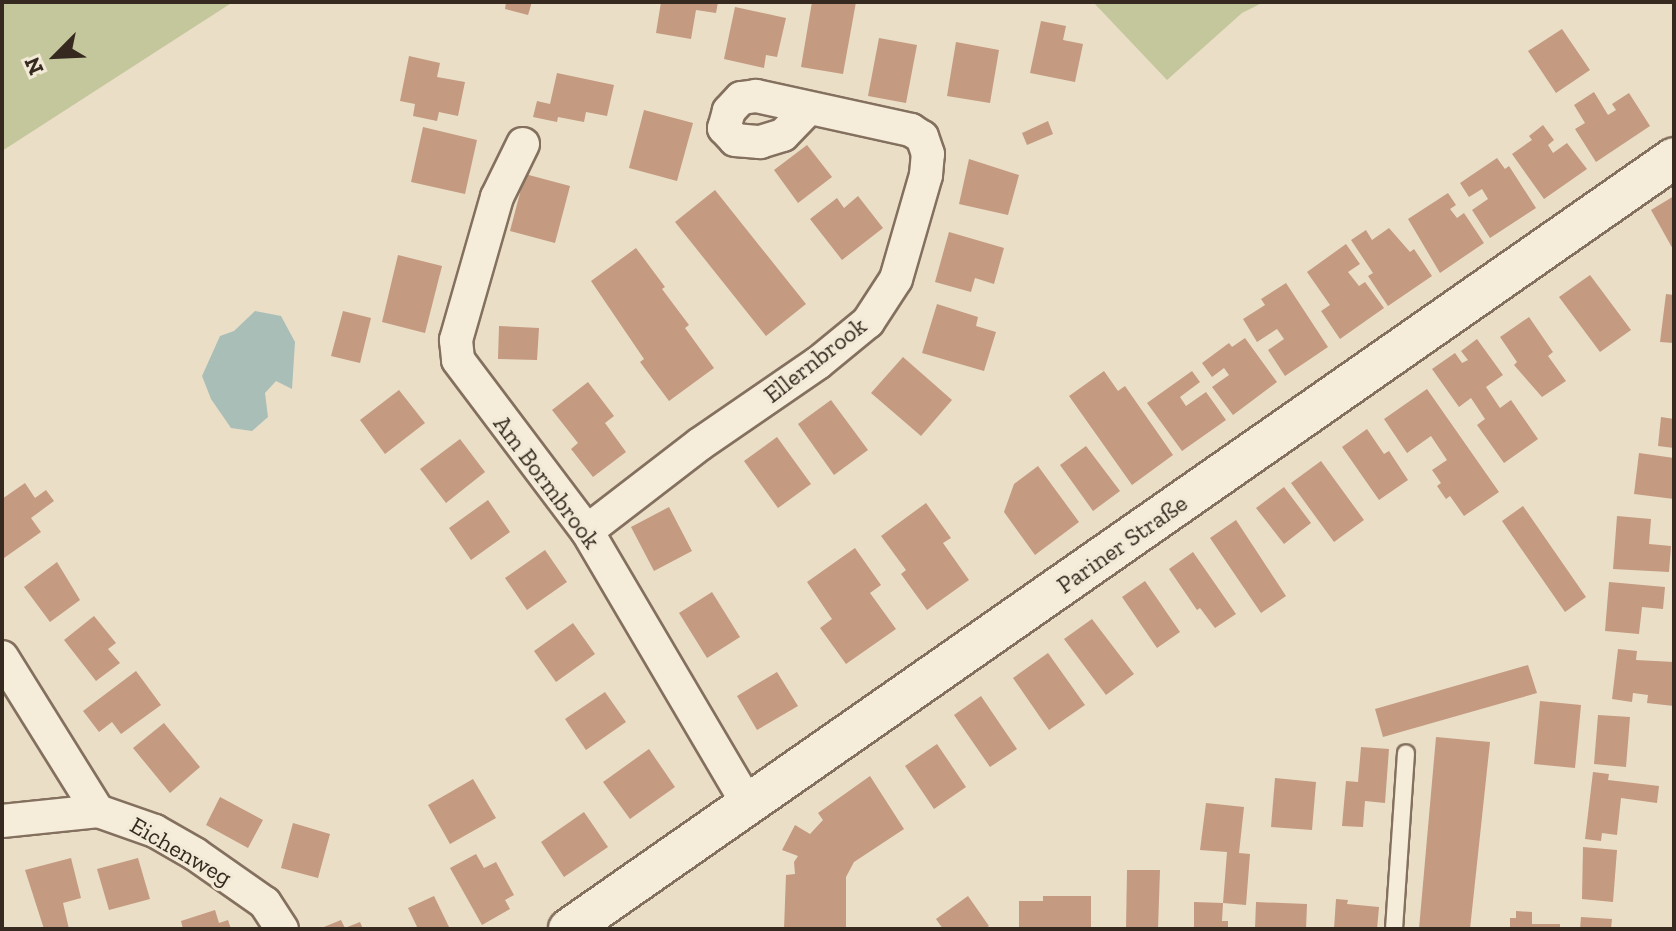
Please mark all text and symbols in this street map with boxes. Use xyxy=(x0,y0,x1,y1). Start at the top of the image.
north arrow xyxy=(16,16,96,96)
text: N xyxy=(18,53,49,79)
street label: Ellernbrook xyxy=(758,311,872,409)
street label: Am Bormbrook xyxy=(488,410,606,554)
street label: Pariner Straße xyxy=(1051,488,1193,600)
street label: Eichenweg xyxy=(125,810,237,892)

